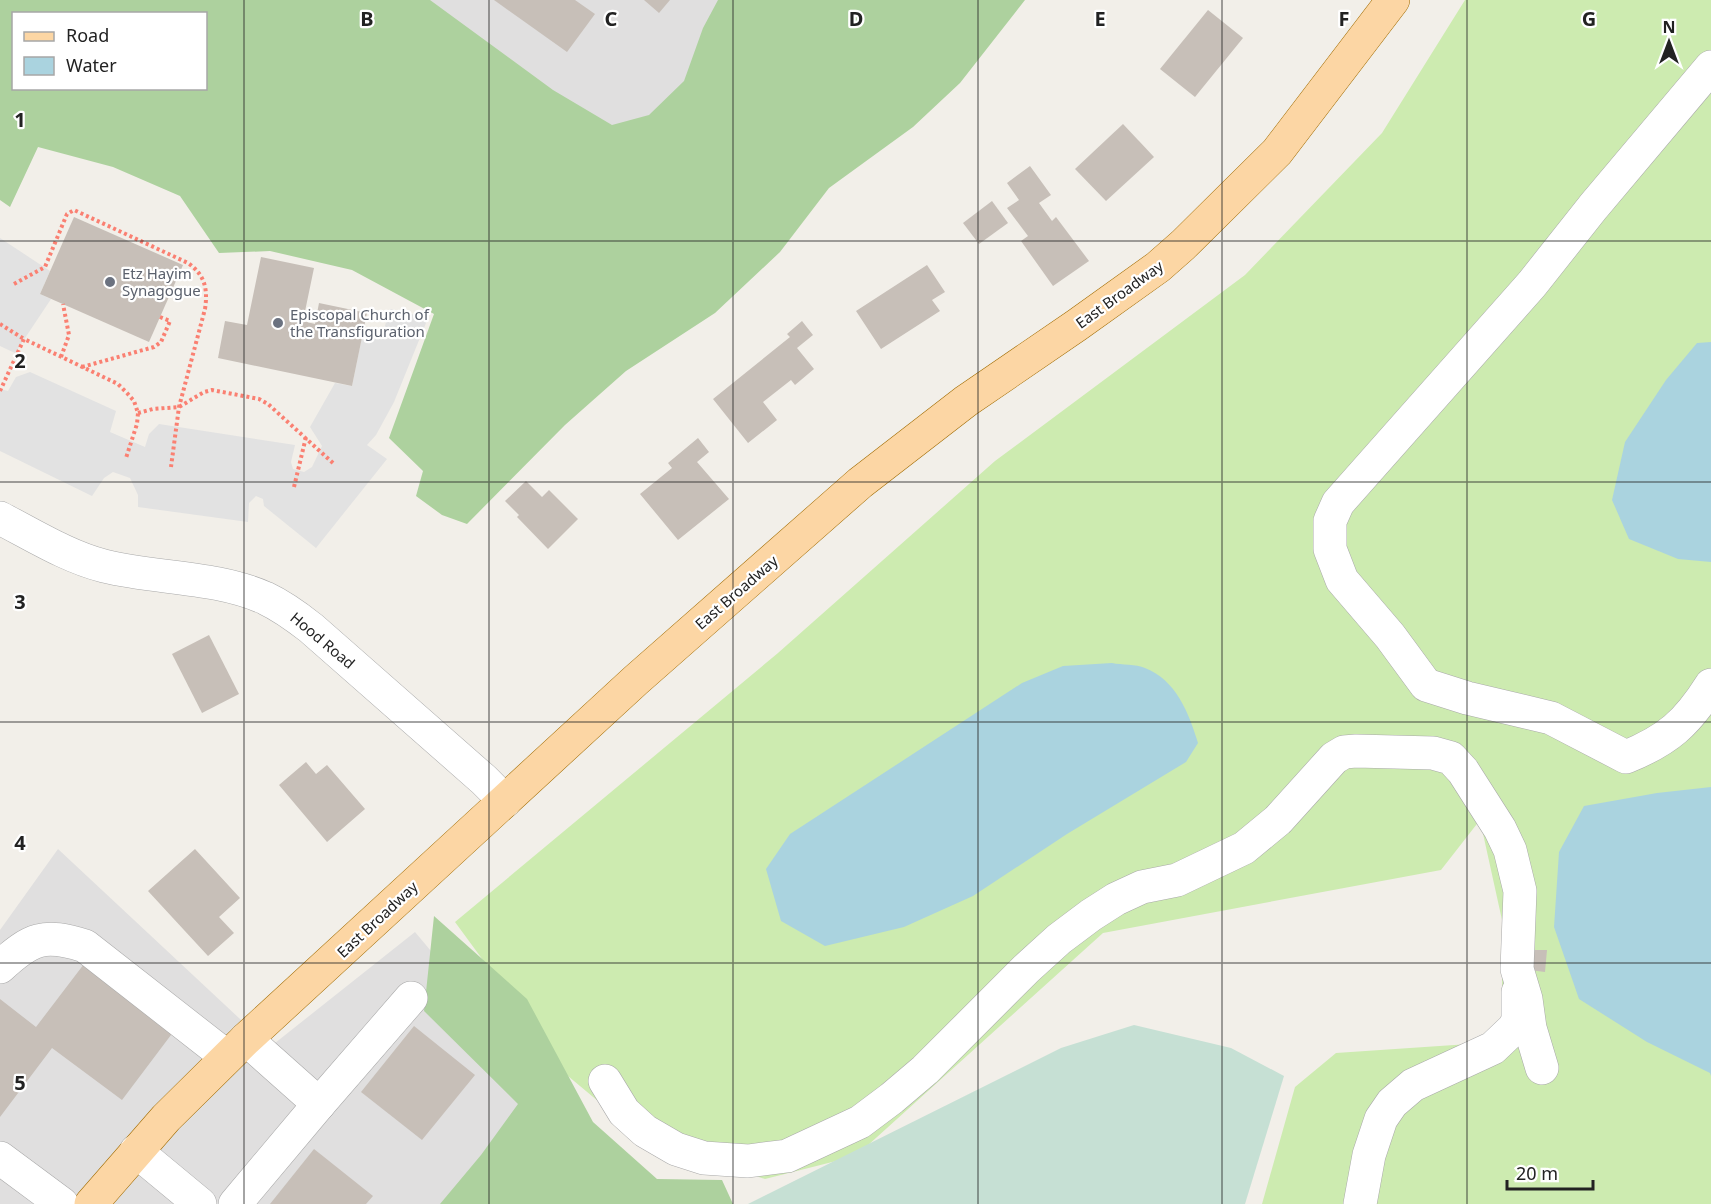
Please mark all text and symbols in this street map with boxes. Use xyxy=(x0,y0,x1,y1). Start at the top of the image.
text: B xyxy=(360,5,374,32)
text: C xyxy=(605,5,618,32)
text: D xyxy=(849,5,863,32)
text: E xyxy=(1094,5,1106,32)
text: F xyxy=(1339,5,1349,32)
text: G xyxy=(1582,5,1596,32)
legend xyxy=(12,12,207,90)
north arrow xyxy=(1639,12,1699,72)
text: N xyxy=(1662,16,1676,38)
text: Road xyxy=(66,23,109,47)
text: Water xyxy=(66,53,117,77)
text: 1 xyxy=(14,106,26,133)
street label: East Broadway xyxy=(1071,255,1167,333)
place label: Etz Hayim Synagogue xyxy=(122,263,201,300)
marker: Etz Hayim Synagogue xyxy=(103,275,117,289)
place label: Episcopal Church of the Transfiguration xyxy=(290,304,430,341)
marker: Episcopal Church of the Transfiguration xyxy=(271,316,285,330)
text: 2 xyxy=(14,347,26,374)
street label: East Broadway xyxy=(690,550,782,633)
text: 3 xyxy=(14,588,26,615)
street label: Hood Road xyxy=(287,607,359,673)
text: 4 xyxy=(14,829,26,856)
street label: East Broadway xyxy=(332,876,422,962)
text: 5 xyxy=(14,1069,26,1096)
scale bar xyxy=(1507,1153,1592,1191)
text: 20 m xyxy=(1516,1161,1558,1185)

